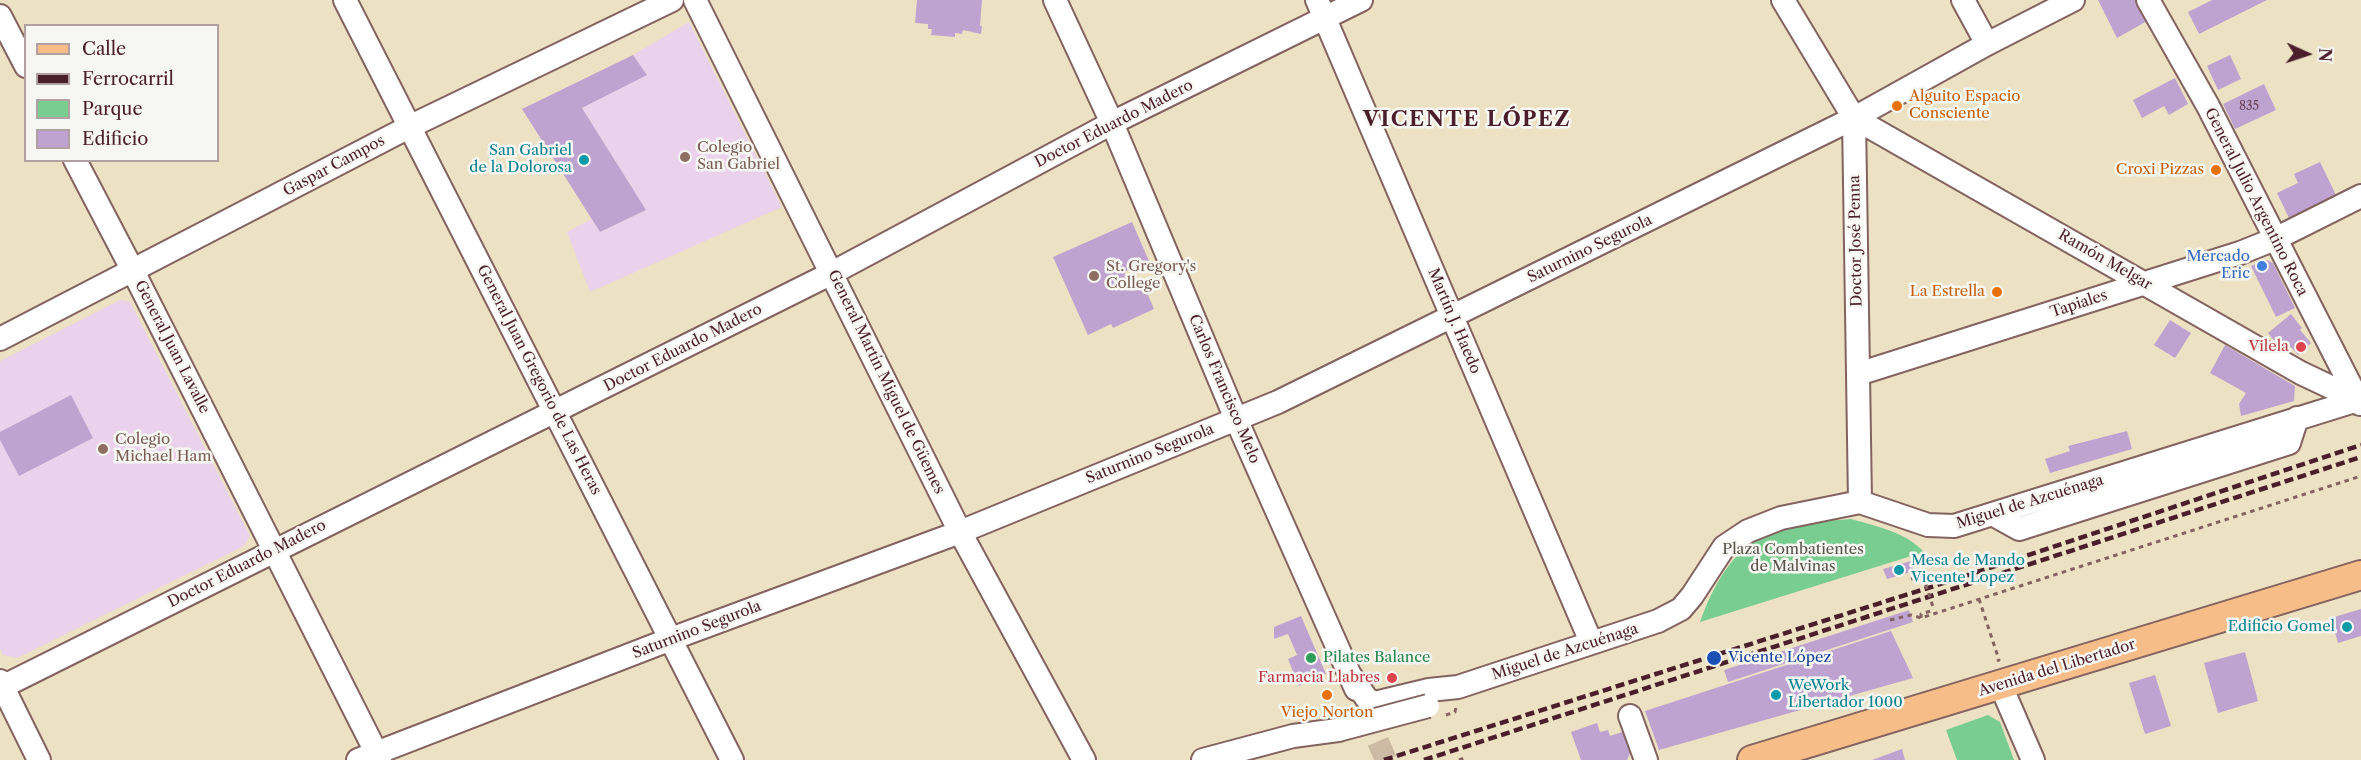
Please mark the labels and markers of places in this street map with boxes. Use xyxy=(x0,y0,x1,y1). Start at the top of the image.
place label: Alguito Espacio Consciente xyxy=(1909,88,2020,123)
marker: Alguito Espacio Consciente xyxy=(1890,99,1904,113)
place label: Colegio San Gabriel xyxy=(697,139,780,174)
place label: San Gabriel de la Dolorosa xyxy=(469,142,572,177)
marker: Colegio San Gabriel xyxy=(678,150,692,164)
marker: San Gabriel de la Dolorosa xyxy=(577,153,591,167)
place label: Croxi Pizzas xyxy=(2116,161,2204,179)
marker: Croxi Pizzas xyxy=(2209,163,2223,177)
place label: Mercado Eric xyxy=(2187,248,2250,283)
place label: St. Gregory's College xyxy=(1106,258,1196,293)
marker: Mercado Eric xyxy=(2255,259,2269,273)
marker: St. Gregory's College xyxy=(1087,269,1101,283)
place label: La Estrella xyxy=(1910,283,1985,301)
marker: La Estrella xyxy=(1990,285,2004,299)
place label: Vilela xyxy=(2248,338,2289,356)
marker: Vilela xyxy=(2294,340,2308,354)
place label: Colegio Michael Ham xyxy=(115,431,211,466)
marker: Colegio Michael Ham xyxy=(96,442,110,456)
place label: Mesa de Mando Vicente Lopez xyxy=(1911,552,2025,587)
marker: Mesa de Mando Vicente Lopez xyxy=(1892,563,1906,577)
place label: Edificio Gomel xyxy=(2228,618,2335,636)
marker: Edificio Gomel xyxy=(2340,620,2354,634)
place label: Pilates Balance xyxy=(1323,649,1430,667)
marker: Vicente López xyxy=(1705,649,1723,667)
place label: Vicente López xyxy=(1728,649,1831,667)
marker: Pilates Balance xyxy=(1304,651,1318,665)
place label: Farmacia Llabres xyxy=(1258,669,1380,687)
marker: Farmacia Llabres xyxy=(1385,671,1399,685)
place label: WeWork Libertador 1000 xyxy=(1788,677,1903,712)
marker: Viejo Norton xyxy=(1320,688,1334,702)
marker: WeWork Libertador 1000 xyxy=(1769,688,1783,702)
place label: Viejo Norton xyxy=(1281,704,1373,722)

